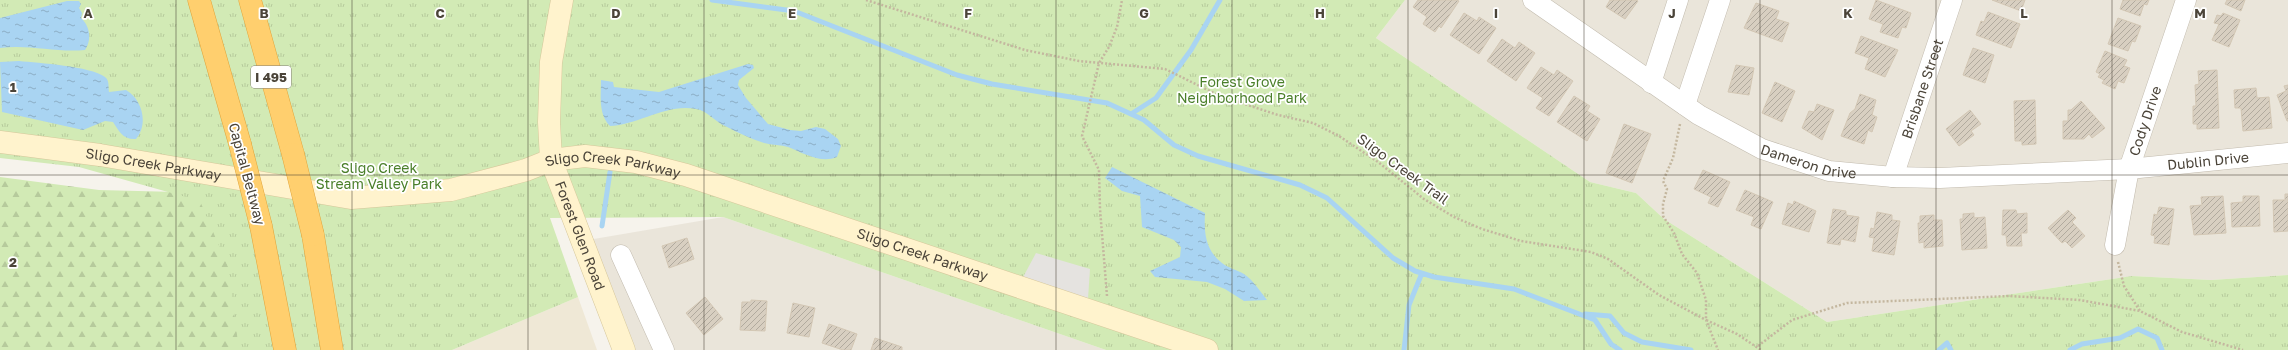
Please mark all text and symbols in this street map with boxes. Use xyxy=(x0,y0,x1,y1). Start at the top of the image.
text: A xyxy=(83,5,93,21)
text: B xyxy=(259,5,269,21)
text: C xyxy=(435,5,445,21)
text: D xyxy=(611,5,621,21)
text: E xyxy=(788,5,796,21)
text: F xyxy=(964,5,972,21)
text: G xyxy=(1139,5,1149,21)
text: H xyxy=(1315,5,1325,21)
text: I xyxy=(1494,5,1498,21)
text: J xyxy=(1668,5,1676,21)
text: K xyxy=(1843,5,1853,21)
text: L xyxy=(2020,5,2028,21)
text: M xyxy=(2194,5,2206,21)
street label: Brisbane Street xyxy=(1897,36,1946,141)
road number: I 495 xyxy=(251,66,291,88)
park label: Forest Grove Neighborhood Park xyxy=(1177,73,1307,106)
text: 1 xyxy=(10,79,17,95)
street label: Cody Drive xyxy=(2125,84,2164,158)
street label: Capital Beltway xyxy=(226,121,269,227)
street label: Sligo Creek Trail xyxy=(1354,130,1452,208)
street label: Dameron Drive xyxy=(1759,140,1857,182)
street label: Sligo Creek Parkway xyxy=(85,144,223,184)
street label: Sligo Creek Parkway xyxy=(542,147,683,181)
street label: Dublin Drive xyxy=(2166,148,2250,173)
park label: Sligo Creek Stream Valley Park xyxy=(316,159,442,192)
street label: Forest Glen Road xyxy=(552,178,609,292)
street label: Sligo Creek Parkway xyxy=(855,224,991,284)
text: 2 xyxy=(9,254,17,270)

